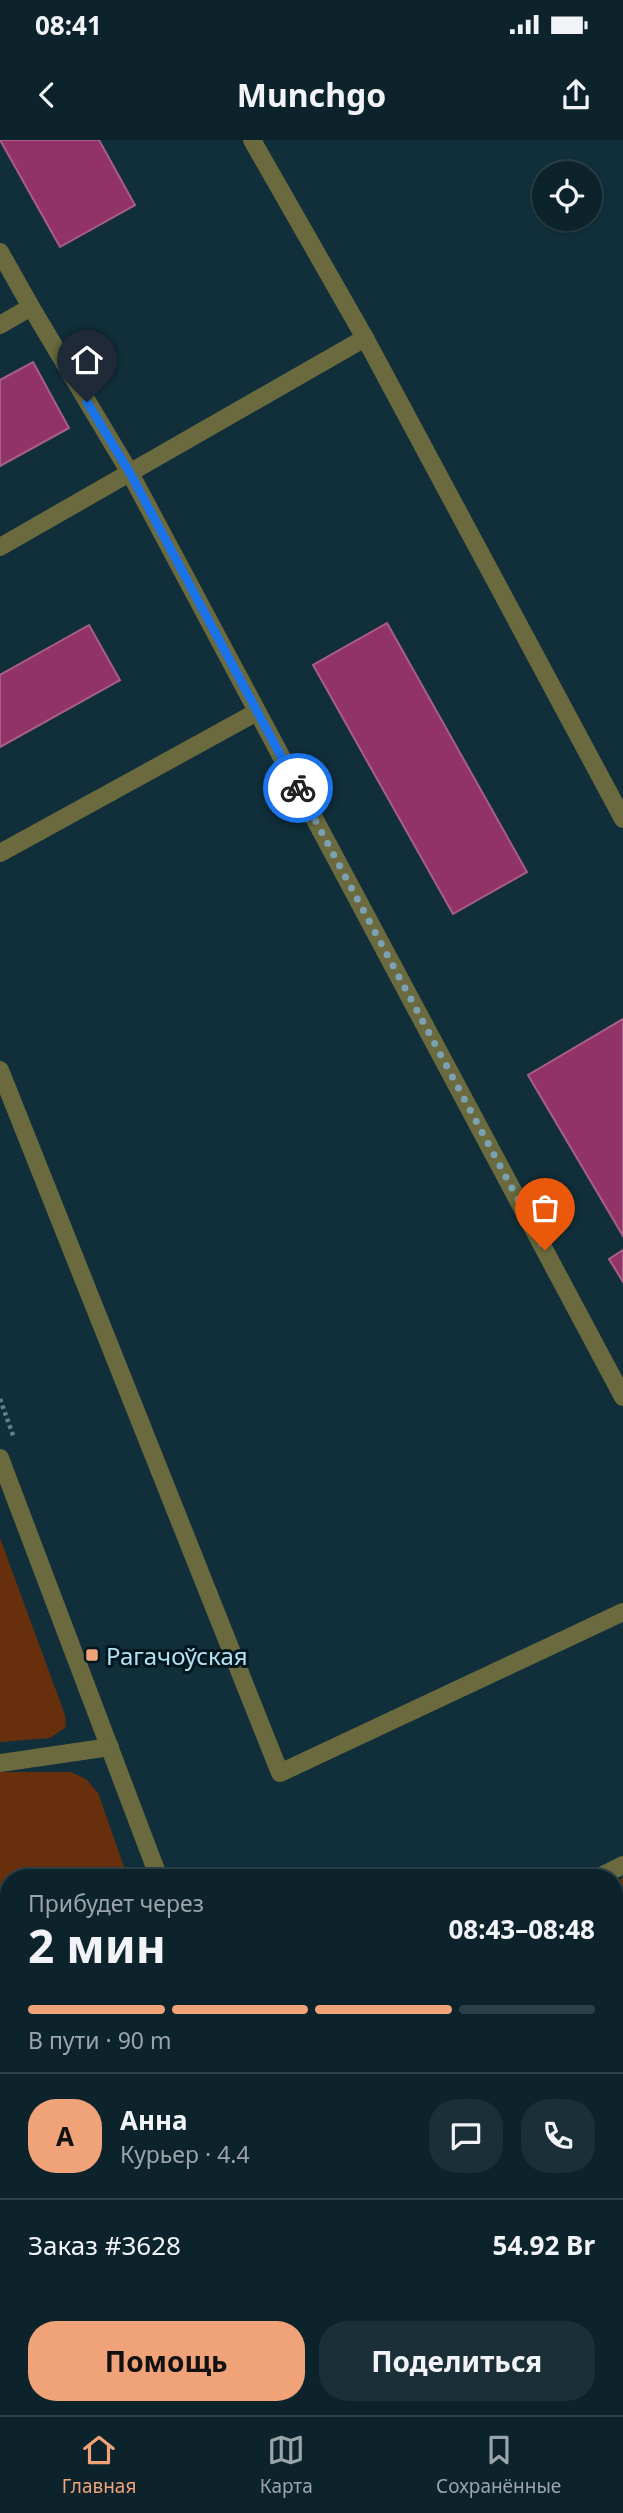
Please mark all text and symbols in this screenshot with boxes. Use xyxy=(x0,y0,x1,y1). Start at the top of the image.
text: 08:41 xyxy=(35,7,102,43)
text: Munchgo xyxy=(237,73,386,116)
icon: back xyxy=(28,76,66,114)
icon: share xyxy=(557,76,595,114)
map controls xyxy=(532,161,602,231)
button: locate xyxy=(532,161,602,231)
pin xyxy=(57,330,117,402)
icon: home xyxy=(68,341,106,379)
courier xyxy=(263,753,333,823)
icon: bike xyxy=(279,769,317,807)
pin xyxy=(515,1178,575,1250)
icon: bag xyxy=(526,1189,564,1227)
place label: Рагачоўская xyxy=(106,1639,248,1672)
marker: Рагачоўская xyxy=(84,1647,100,1663)
text: Прибудет через xyxy=(28,1887,204,1919)
text: 08:43–08:48 xyxy=(448,1911,595,1947)
text: 2 мин xyxy=(28,1914,166,1976)
text: В пути · 90 m xyxy=(28,2024,171,2056)
button: chat xyxy=(429,2099,503,2173)
button: phone xyxy=(521,2099,595,2173)
text: Анна xyxy=(120,2102,188,2138)
text: А xyxy=(56,2118,74,2154)
text: Курьер · 4.4 xyxy=(120,2138,250,2170)
text: Заказ #3628 xyxy=(28,2227,181,2263)
text: 54.92 Br xyxy=(493,2227,595,2263)
button: Помощь xyxy=(28,2321,305,2401)
button: Поделиться xyxy=(319,2321,595,2401)
tab: Главная xyxy=(62,2431,136,2499)
tab: Карта xyxy=(260,2431,313,2499)
tab: Сохранённые xyxy=(436,2431,561,2499)

